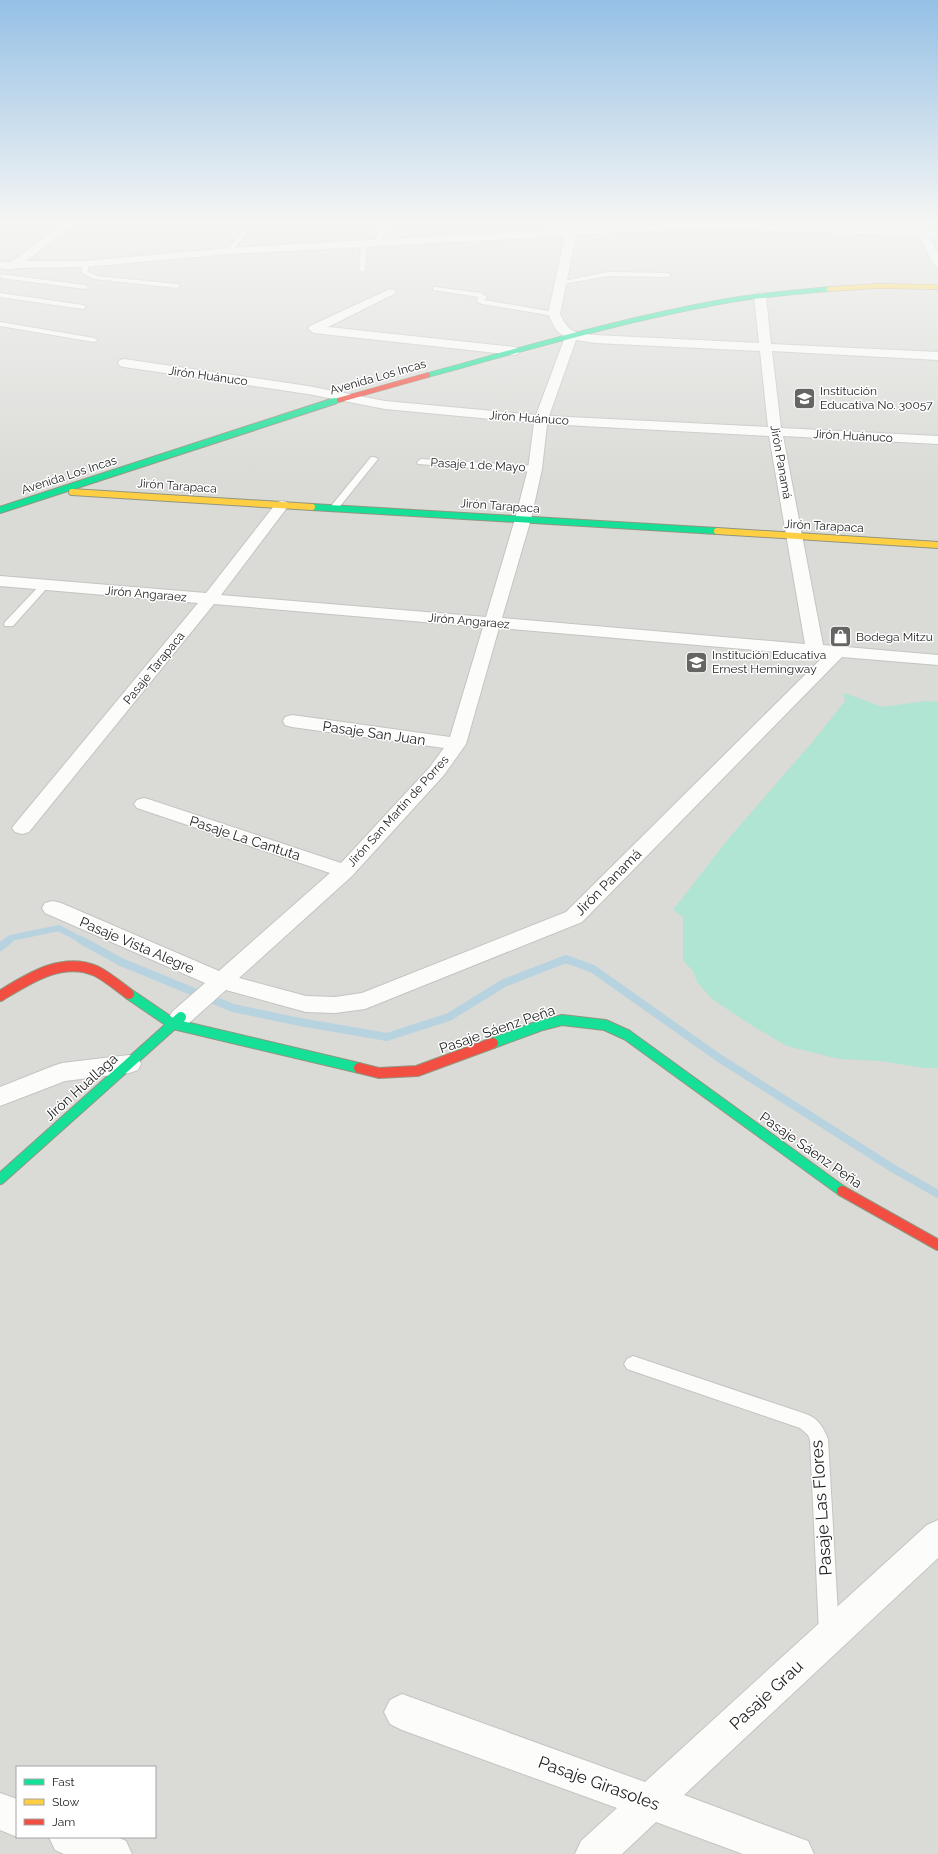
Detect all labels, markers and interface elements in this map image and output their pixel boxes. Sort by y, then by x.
street label: Avenida Los Incas [328,357,428,397]
street label: Jirón Huánuco [167,364,249,388]
place label: Institución Educativa No. 30057 [820,384,933,412]
school or university icon: Institución Educativa No. 30057 [791,385,817,411]
street label: Jirón Huánuco [489,408,569,428]
street label: Jirón Panamá [768,424,794,500]
street label: Jirón Huánuco [813,427,893,445]
street label: Avenida Los Incas [20,453,119,497]
street label: Pasaje 1 de Mayo [430,456,526,474]
street label: Jirón Tarapaca [137,476,217,496]
street label: Jirón Tarapaca [460,496,540,516]
street label: Jirón Tarapaca [784,517,864,535]
street label: Jirón Angaraez [105,583,187,605]
street label: Jirón Angaraez [428,610,510,632]
shop icon: Bodega Mitzu [827,624,853,650]
street label: Pasaje Tarapaca [121,629,187,707]
place label: Bodega Mitzu [856,630,933,644]
place label: Institución Educativa Ernest Hemingway [712,648,826,676]
school or university icon: Institución Educativa Ernest Hemingway [684,649,710,675]
street label: Pasaje San Juan [321,718,427,748]
street label: Jirón San Martín de Porres [344,752,452,869]
street label: Pasaje La Cantuta [188,813,302,863]
street label: Jirón Panamá [572,846,644,918]
street label: Pasaje Vista Alegre [77,914,197,976]
street label: Pasaje Sáenz Peña [437,1002,557,1056]
street label: Jirón Huallaga [41,1050,121,1124]
street label: Pasaje Sáenz Peña [757,1109,865,1191]
street label: Pasaje Las Flores [806,1440,836,1576]
street label: Pasaje Grau [725,1656,807,1734]
street label: Pasaje Girasoles [536,1752,662,1814]
legend [16,1766,156,1838]
text: Fast [52,1775,75,1789]
text: Slow [52,1795,79,1809]
text: Jam [52,1815,75,1829]

